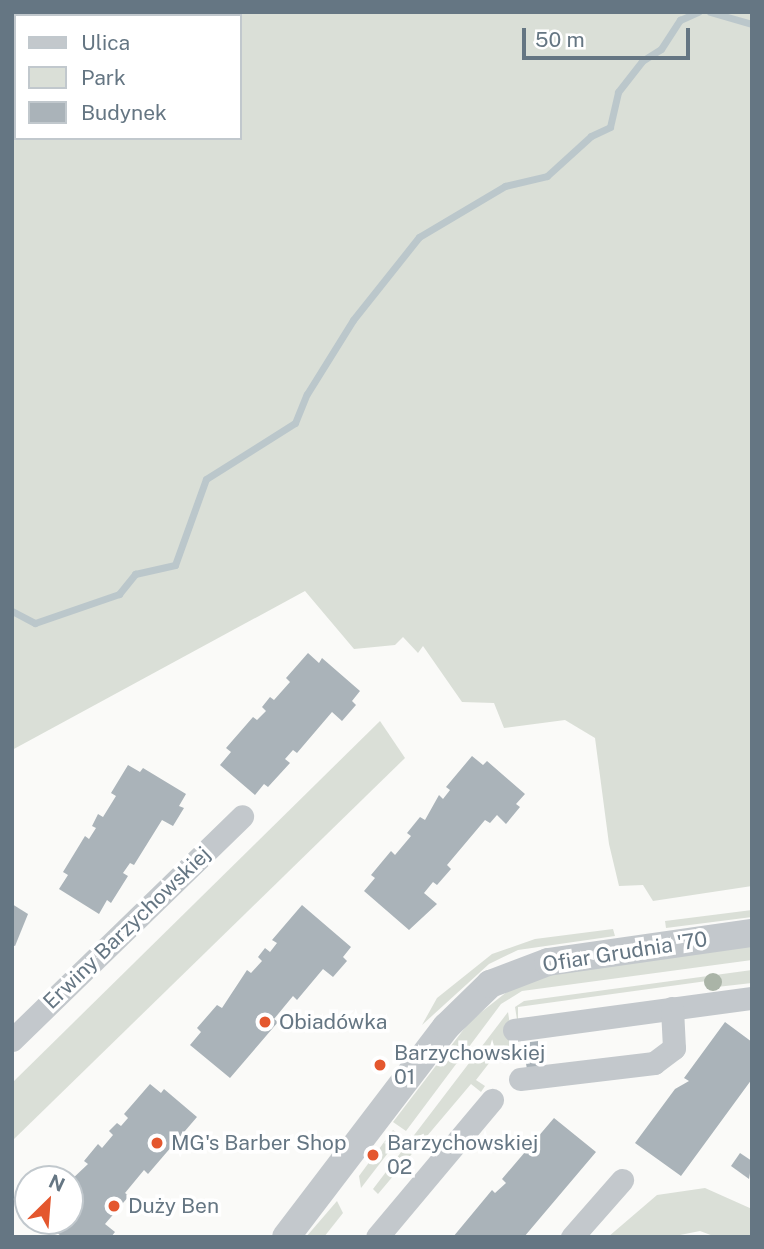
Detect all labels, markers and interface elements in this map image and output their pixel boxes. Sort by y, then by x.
legend [14,14,242,140]
scale bar [526,14,694,58]
text: 50 m [535,27,585,52]
text: Ulica [81,30,130,55]
text: Park [81,65,126,90]
text: Budynek [81,100,167,125]
street label: Erwiny Barzychowskiej [38,842,216,1014]
street label: Ofiar Grudnia '70 [541,927,709,977]
place label: Obiadówka [279,1009,387,1035]
marker: Obiadówka [257,1014,273,1030]
place label: Barzychowskiej 01 [394,1040,545,1090]
marker: Barzychowskiej 01 [372,1057,388,1073]
place label: MG's Barber Shop [171,1130,347,1156]
place label: Barzychowskiej 02 [387,1130,538,1180]
marker: MG's Barber Shop [149,1135,165,1151]
marker: Barzychowskiej 02 [365,1147,381,1163]
north arrow [14,1165,84,1235]
text: N [46,1170,68,1196]
place label: Duży Ben [128,1193,219,1219]
marker: Duży Ben [106,1198,122,1214]

